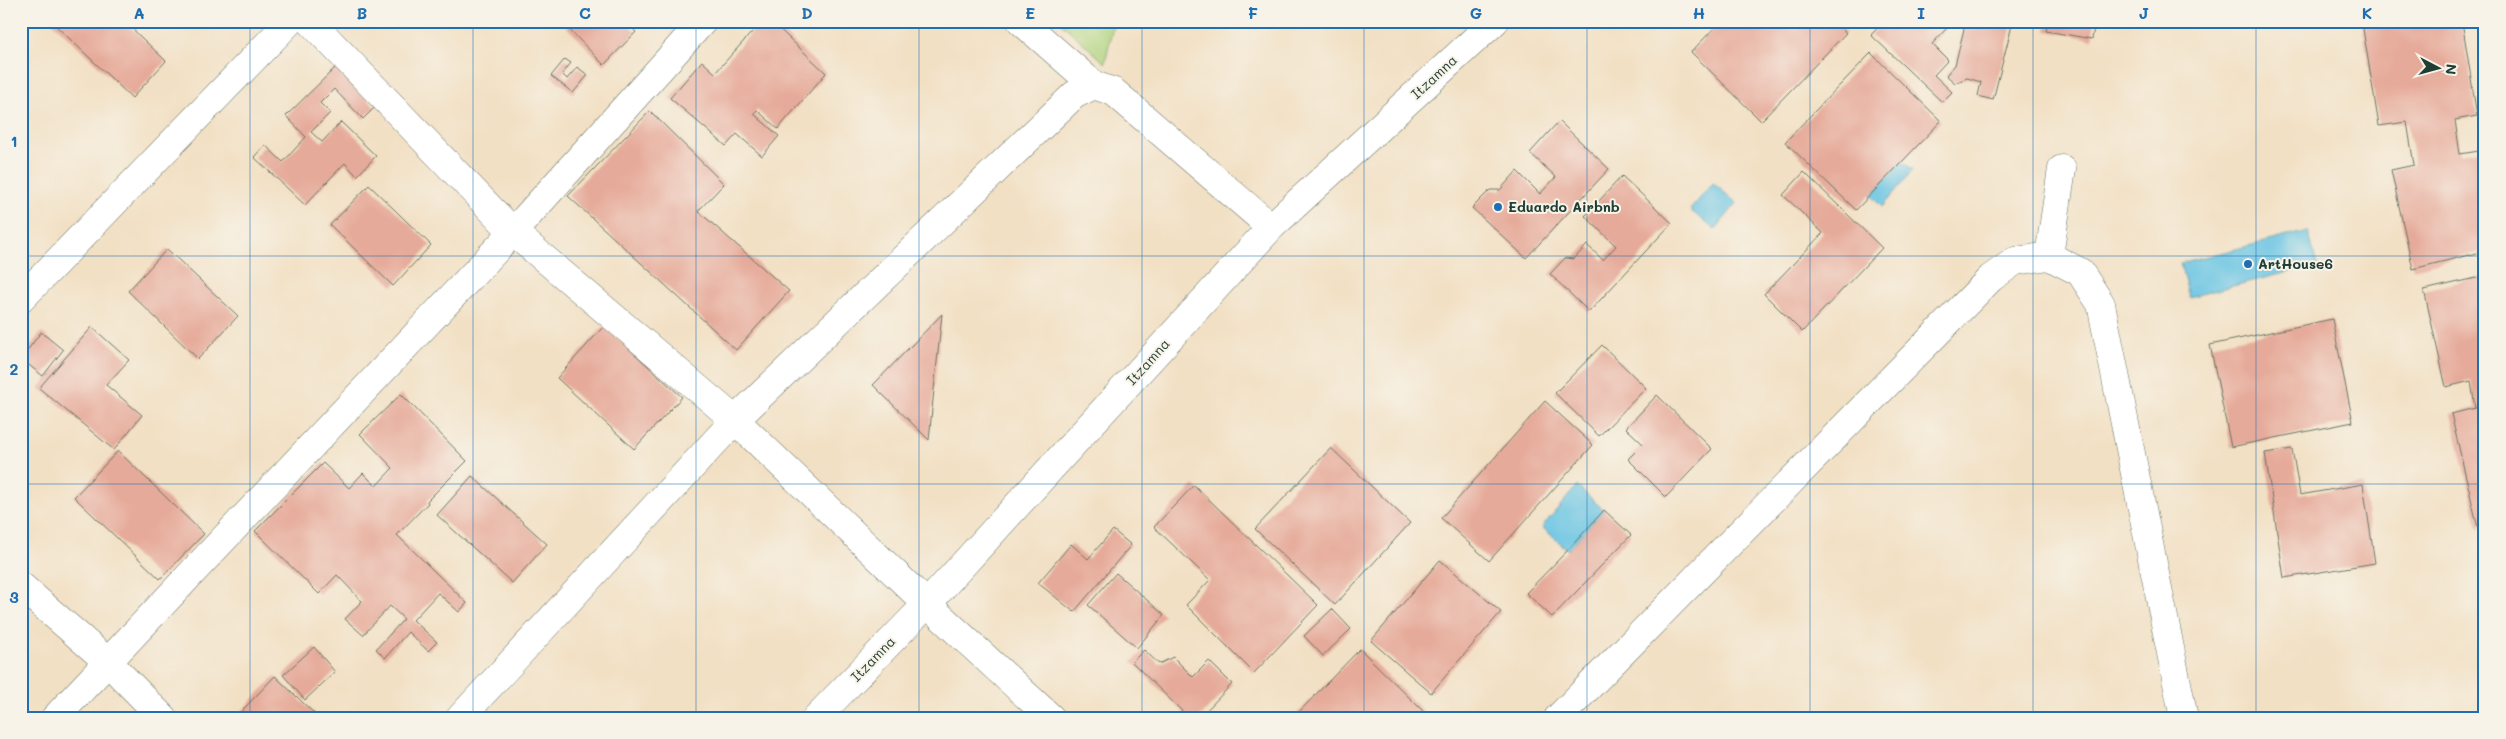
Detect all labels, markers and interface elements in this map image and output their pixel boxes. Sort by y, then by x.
text: A [133,2,145,23]
text: B [357,2,367,23]
text: C [579,2,591,23]
text: D [801,2,813,23]
text: E [1025,2,1035,23]
text: F [1248,2,1258,23]
text: G [1470,2,1482,23]
text: H [1693,2,1705,23]
text: I [1917,2,1925,23]
text: J [2139,2,2149,23]
text: K [2362,2,2372,23]
north arrow [2414,42,2464,92]
street label: Itzamna [1407,50,1461,103]
text: N [2441,63,2461,76]
text: 1 [10,130,18,151]
place label: Eduardo Airbnb [1508,197,1620,216]
marker: Eduardo Airbnb [1492,201,1504,213]
place label: ArtHouse6 [2258,254,2333,273]
marker: ArtHouse6 [2242,258,2254,270]
street label: Itzamna [1122,334,1174,389]
text: 2 [10,358,19,379]
text: 3 [9,586,19,607]
street label: Itzamna [846,632,899,686]

